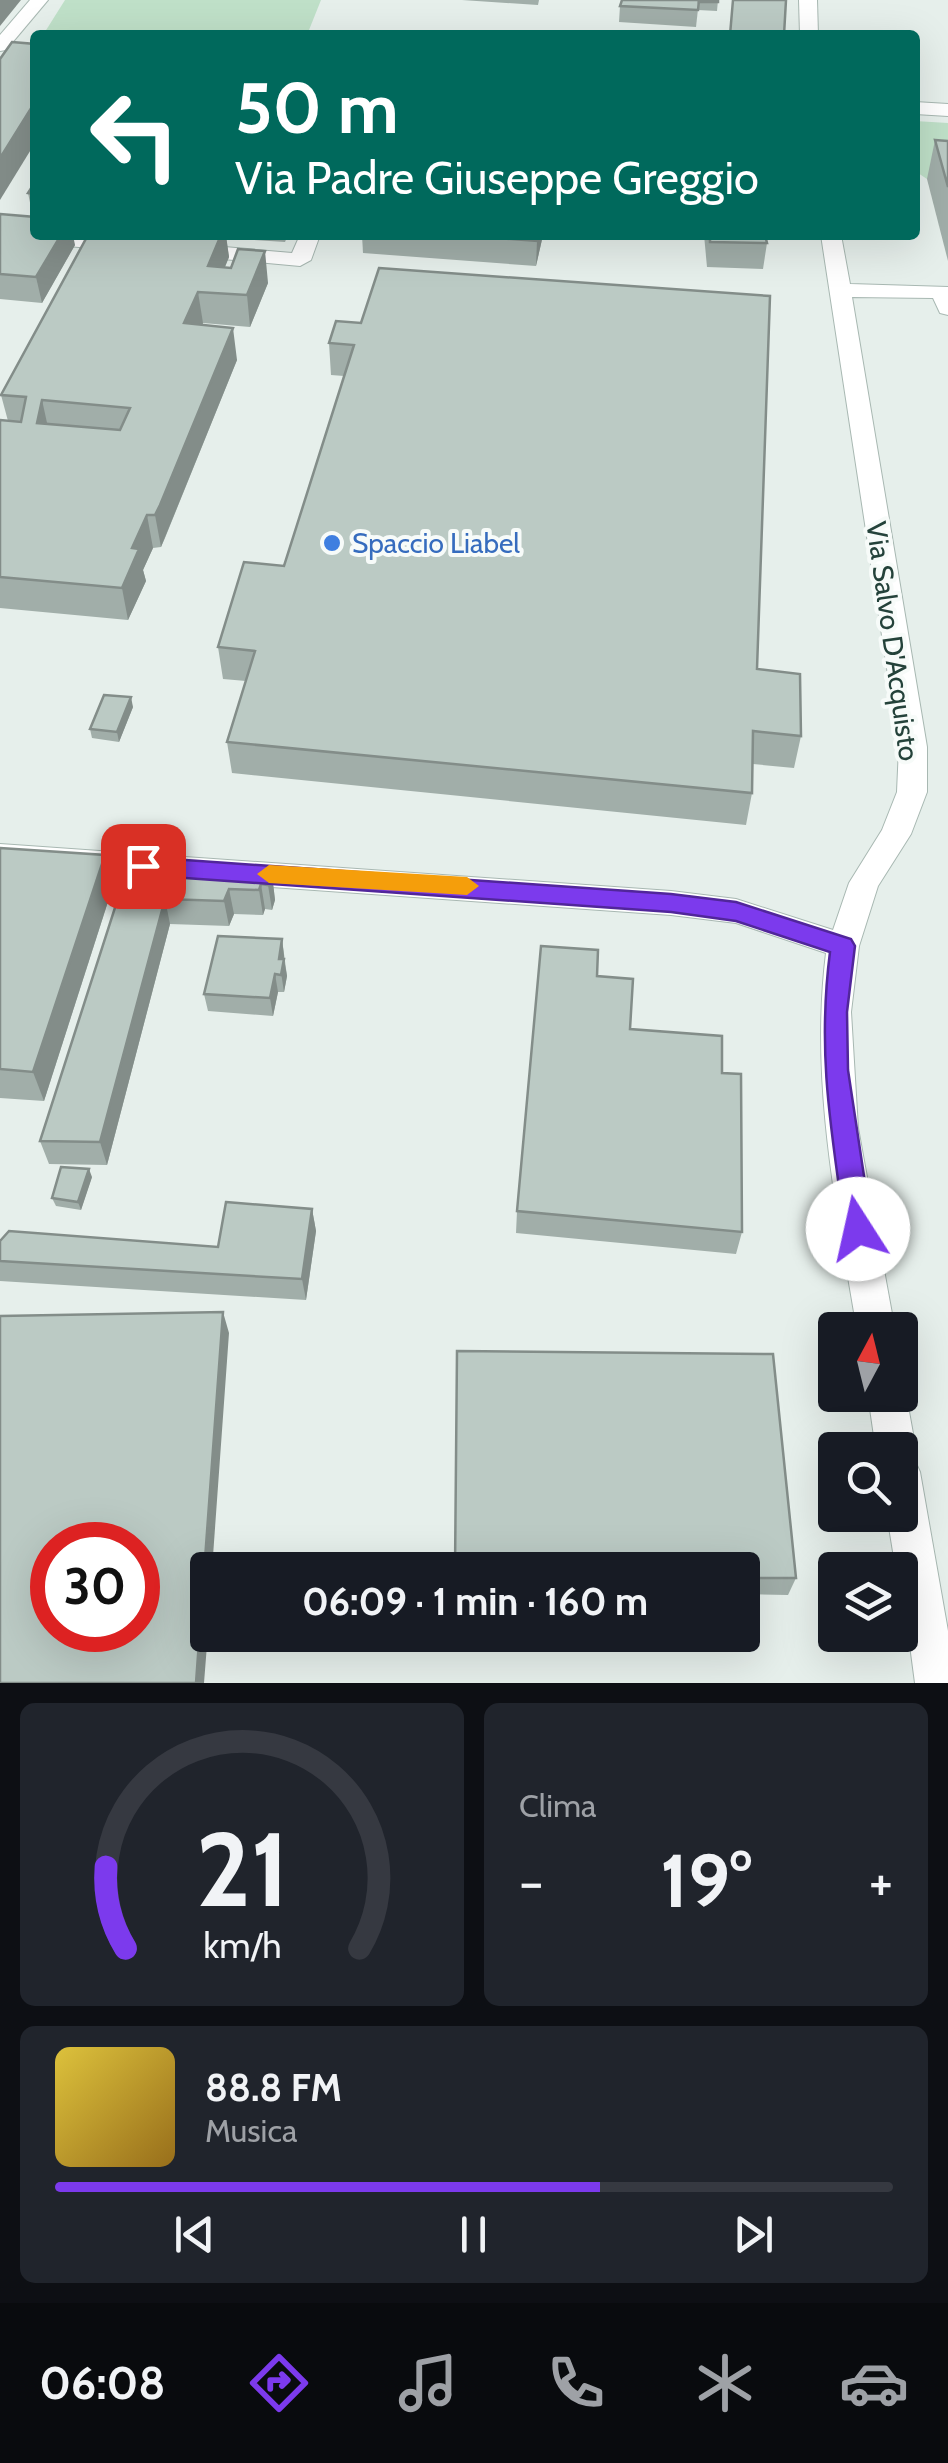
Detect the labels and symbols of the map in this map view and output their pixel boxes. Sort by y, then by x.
street label: Via Salvo D'Acquisto [859,519,927,763]
place label: Spaccio Liabel [352,526,520,560]
marker: Spaccio Liabel [321,532,343,554]
pin [101,824,186,909]
position arrow [806,1177,910,1281]
north arrow [818,1312,918,1412]
speed limit sign: 30 [30,1522,160,1652]

